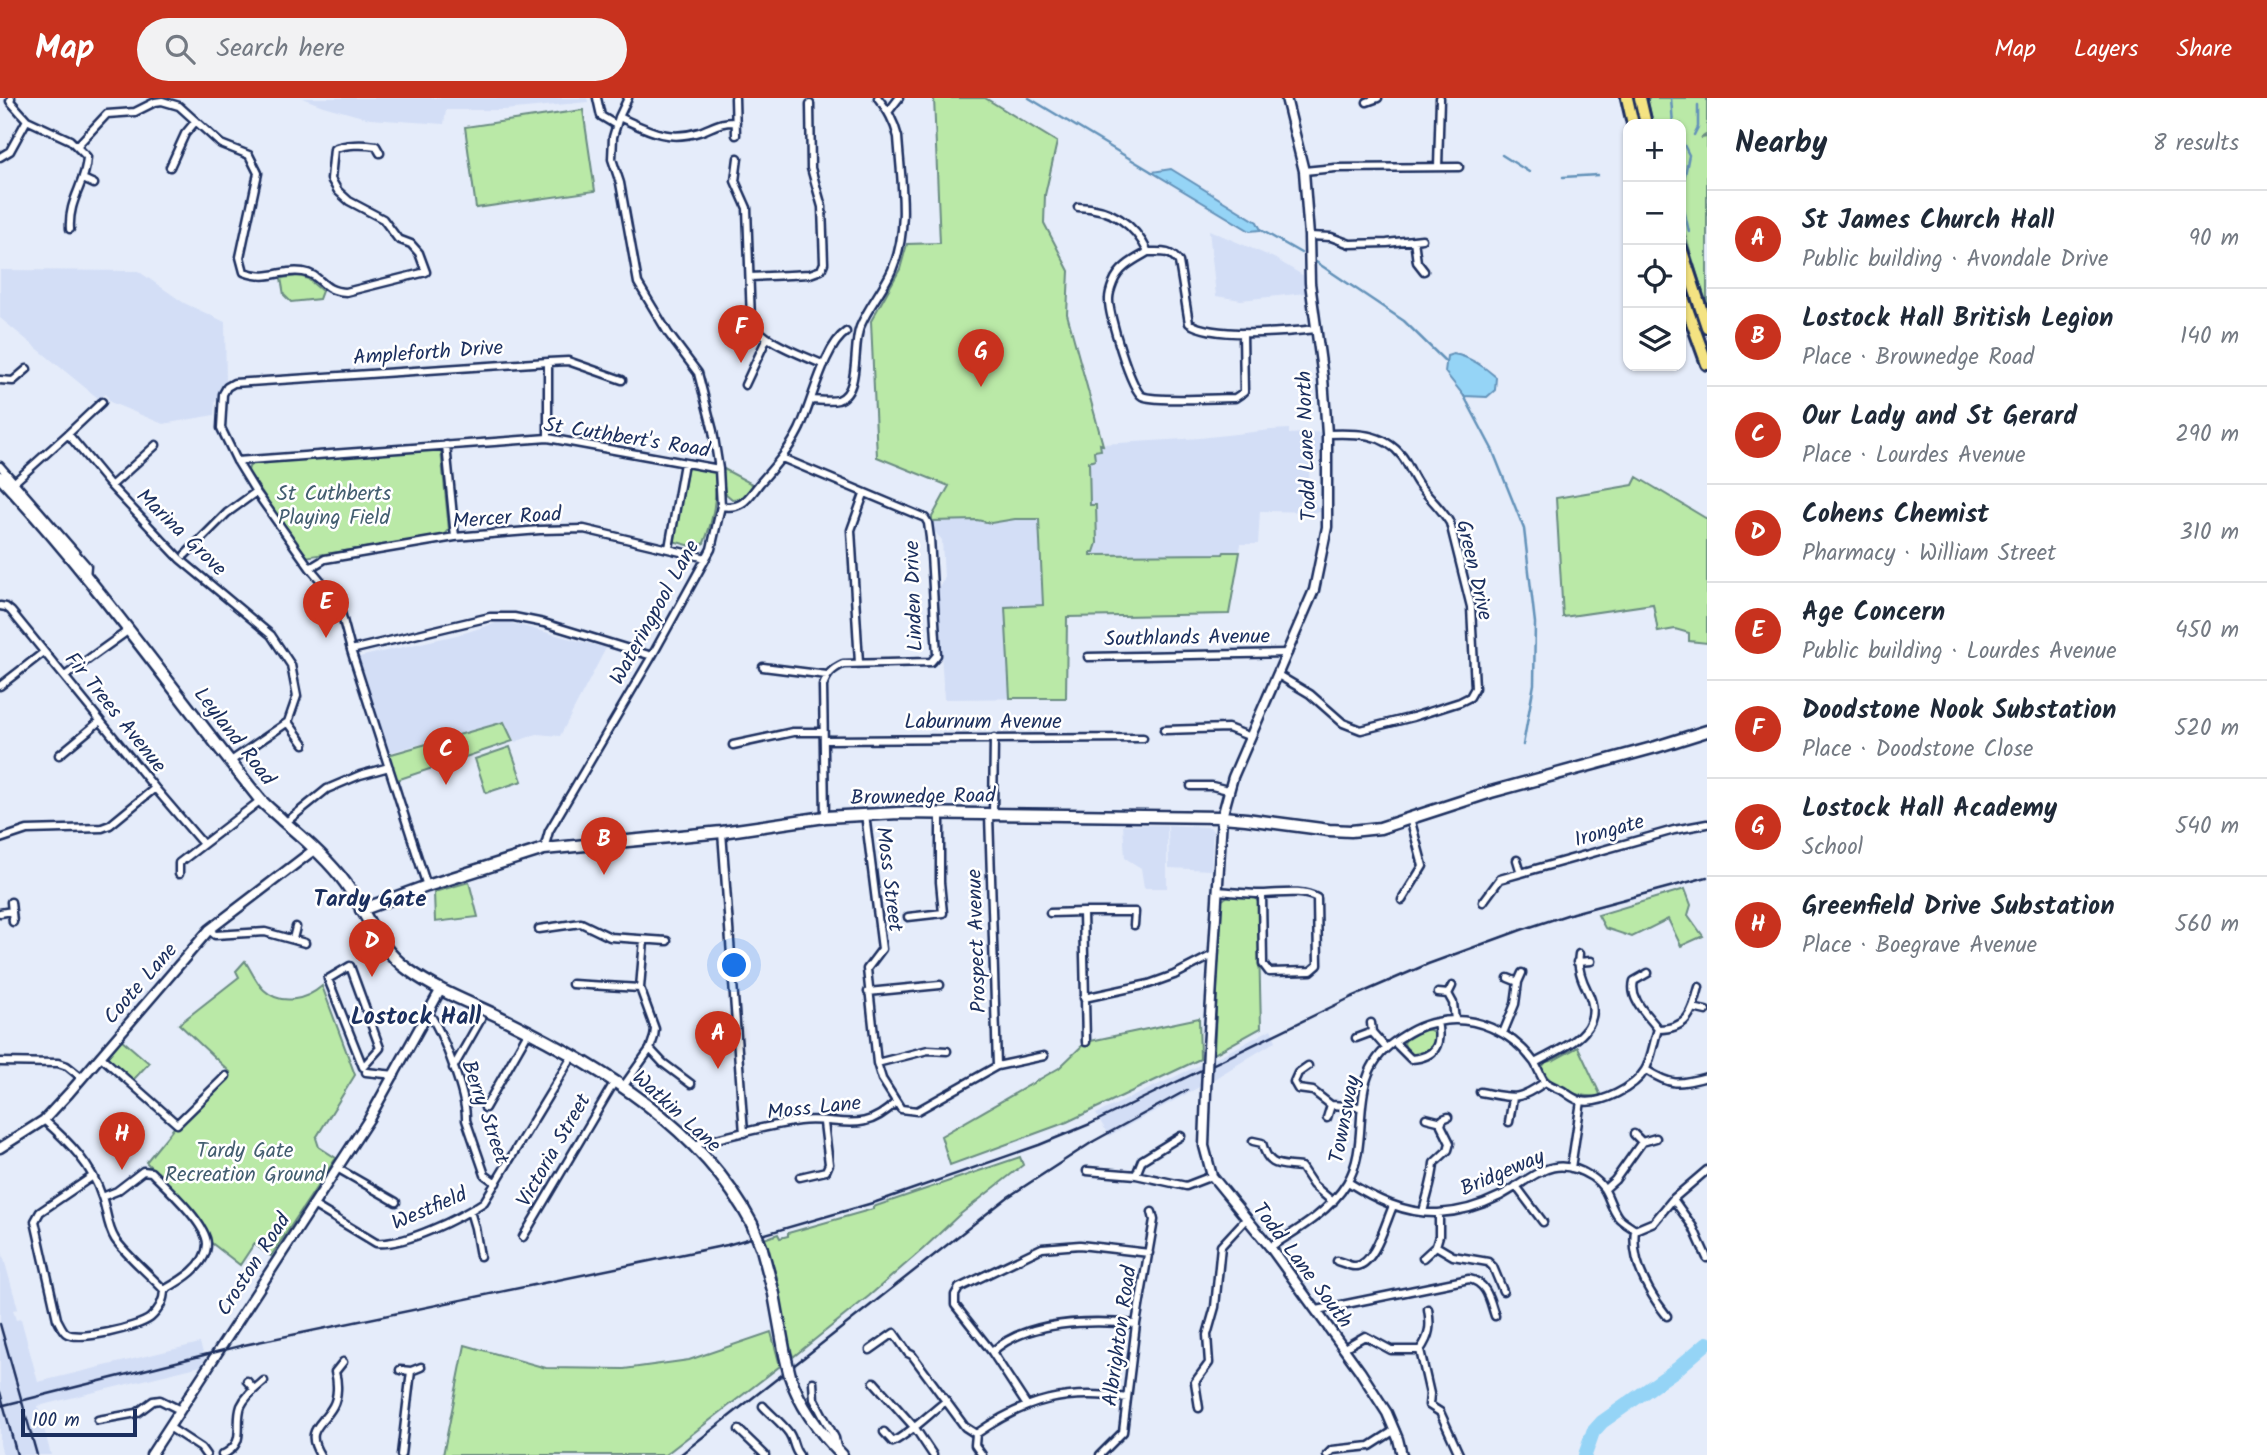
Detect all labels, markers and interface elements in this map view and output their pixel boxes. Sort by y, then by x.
search box [137,18,627,81]
text: Map [35,23,95,76]
text: Search here [217,28,345,70]
icon: search [161,30,199,68]
text: Map [1994,30,2036,69]
text: Layers [2074,30,2138,69]
text: Share [2176,30,2232,69]
map controls [1623,119,1686,371]
button: + [1623,119,1686,182]
text: Nearby [1735,120,1827,168]
text: 8 results [2153,126,2239,162]
button: − [1623,182,1686,245]
text: St James Church Hall [1802,200,2054,242]
text: A [1751,221,1765,257]
text: 90 m [2189,221,2239,257]
text: Public building · Avondale Drive [1802,242,2108,278]
button: locate [1623,245,1686,308]
text: Lostock Hall British Legion [1802,298,2113,340]
pin: F [718,305,764,363]
button: layers [1623,308,1686,371]
text: B [1751,319,1765,355]
text: 140 m [2180,319,2239,355]
pin: G [958,329,1004,387]
street label: Ampleforth Drive [352,332,505,375]
text: Place · Brownedge Road [1802,340,2034,376]
street label: Todd Lane North [1288,370,1327,522]
text: Our Lady and St Gerard [1802,396,2077,438]
street label: St Cuthbert's Road [541,409,713,468]
text: C [1751,417,1765,453]
text: 290 m [2175,417,2239,453]
text: Place · Lourdes Avenue [1802,438,2026,474]
park label: St Cuthberts Playing Field [277,478,391,535]
street label: Marina Grove [128,481,234,585]
text: Cohens Chemist [1802,494,1989,536]
street label: Mercer Road [451,498,563,539]
text: D [1750,515,1766,551]
text: 310 m [2180,515,2239,551]
street label: Green Drive [1446,517,1501,624]
street label: Wateringpool Lane [602,534,709,691]
text: Pharmacy · William Street [1802,536,2056,572]
street label: Linden Drive [896,539,933,652]
pin: E [303,580,349,638]
text: Age Concern [1802,592,1945,634]
text: E [1752,613,1764,649]
text: 450 m [2175,613,2239,649]
street label: Southlands Avenue [1104,621,1271,656]
text: Public building · Lourdes Avenue [1802,634,2117,670]
street label: Fir Trees Avenue [56,645,174,781]
street label: Leyland Road [185,680,283,794]
text: Doodstone Nook Substation [1802,690,2116,732]
street label: Laburnum Avenue [904,706,1062,739]
text: F [1752,711,1764,747]
text: 520 m [2174,711,2239,747]
pin: C [423,727,469,785]
text: Place · Doodstone Close [1802,732,2033,768]
street label: Brownedge Road [850,780,996,815]
text: Lostock Hall Academy [1802,788,2057,830]
street label: Irongate [1570,806,1649,857]
text: G [1751,809,1765,845]
text: 540 m [2175,809,2239,845]
pin: B [581,817,627,875]
street label: Moss Street [866,825,911,934]
text: School [1802,830,1863,866]
street label: Prospect Avenue [958,868,997,1013]
district label: Tardy Gate [314,882,426,918]
text: Greenfield Drive Substation [1802,886,2115,928]
text: H [1751,907,1765,943]
text: 560 m [2175,907,2239,943]
pin: D [349,919,395,977]
text: Place · Boegrave Avenue [1802,928,2037,964]
street label: Coote Lane [96,935,187,1032]
your location [717,948,751,982]
district label: Lostock Hall [351,998,482,1037]
pin: A [695,1011,741,1069]
street label: Berry Street [451,1056,518,1170]
street label: Watkin Lane [624,1063,729,1162]
street label: Townsway [1321,1072,1370,1166]
street label: Victoria Street [508,1087,601,1214]
street label: Moss Lane [766,1087,863,1130]
pin: H [99,1112,145,1170]
park label: Tardy Gate Recreation Ground [165,1135,326,1192]
street label: Bridgeway [1455,1141,1550,1206]
street label: Westfield [387,1179,473,1240]
street label: Todd Lane South [1243,1196,1360,1336]
street label: Croston Road [208,1206,300,1323]
street label: Albrighton Road [1094,1263,1147,1409]
scale bar [21,1406,136,1438]
text: 100 m [32,1406,80,1436]

